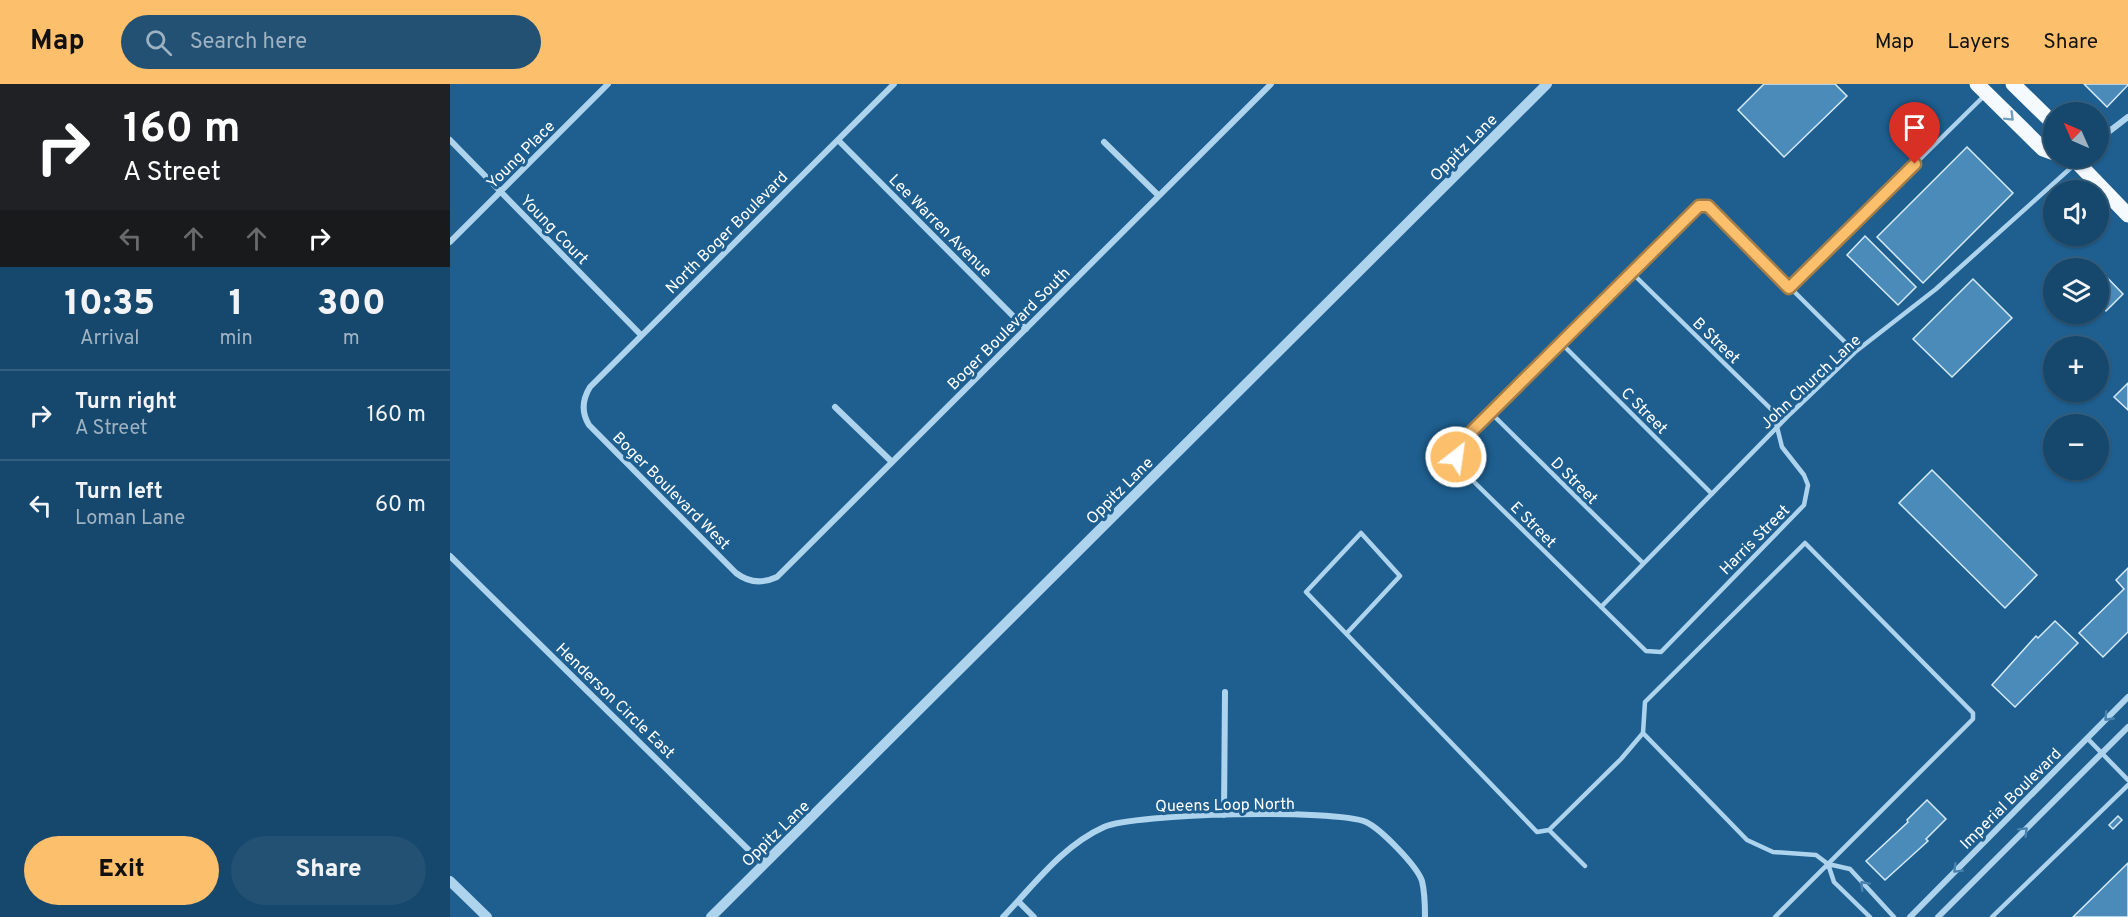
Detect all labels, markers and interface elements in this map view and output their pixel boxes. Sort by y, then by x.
search box [121,15,541,69]
text: Map [30,24,85,60]
icon: search [142,26,175,59]
text: Search here [190,29,307,56]
text: Map [1875,29,1914,56]
text: Layers [1947,29,2010,56]
text: Share [2043,29,2098,56]
pin [1889,102,1940,164]
north arrow [2043,102,2109,168]
map controls [2043,102,2109,480]
text: 160 m [123,104,241,157]
icon: right [24,108,102,186]
one-way arrow [2003,109,2014,120]
street label: Oppitz Lane [1427,111,1502,186]
icon: arrive [1898,111,1931,144]
street label: Young Place [483,117,560,194]
text: A Street [123,156,221,190]
street label: North Boger Boulevard [662,168,793,299]
street label: Lee Warren Avenue [884,171,995,282]
button: sound [2043,180,2109,246]
street label: Young Court [515,191,592,270]
icon: left [114,222,147,255]
icon: ahead [177,222,210,255]
icon: ahead [240,222,273,255]
icon: right [303,222,336,255]
button: layers [2043,258,2109,324]
street label: Boger Boulevard South [944,264,1075,395]
text: 10:35 [64,282,155,328]
text: 1 [229,282,243,328]
text: 300 [317,282,386,328]
street label: B Street [1688,314,1744,369]
text: Arrival [80,326,140,352]
text: min [219,326,253,352]
text: m [343,326,360,352]
street label: John Church Lane [1757,331,1866,434]
button: + [2043,336,2109,402]
street label: C Street [1616,384,1671,439]
text: Turn right [75,389,177,416]
icon: right [24,399,57,432]
text: 160 m [367,402,426,429]
button: − [2043,414,2109,480]
text: A Street [75,416,148,442]
position arrow [1424,425,1488,489]
street label: Boger Boulevard West [608,428,734,554]
street label: Oppitz Lane [1083,454,1158,529]
street label: D Street [1546,454,1601,509]
text: Turn left [75,479,163,506]
icon: left [24,489,57,522]
text: 60 m [375,492,426,519]
street label: E Street [1505,498,1560,553]
street label: Harris Street [1716,501,1795,580]
text: Loman Lane [75,506,185,532]
street label: Henderson Circle East [551,639,678,764]
one-way arrow [2104,710,2115,721]
street label: Imperial Boulevard [1957,745,2066,854]
street label: Queens Loop North [1155,795,1295,817]
street label: Oppitz Lane [738,797,815,872]
one-way arrow [2016,828,2027,839]
button: Exit [24,836,219,905]
button: Share [231,836,426,905]
one-way arrow [1954,862,1965,873]
one-way arrow [1860,881,1871,892]

